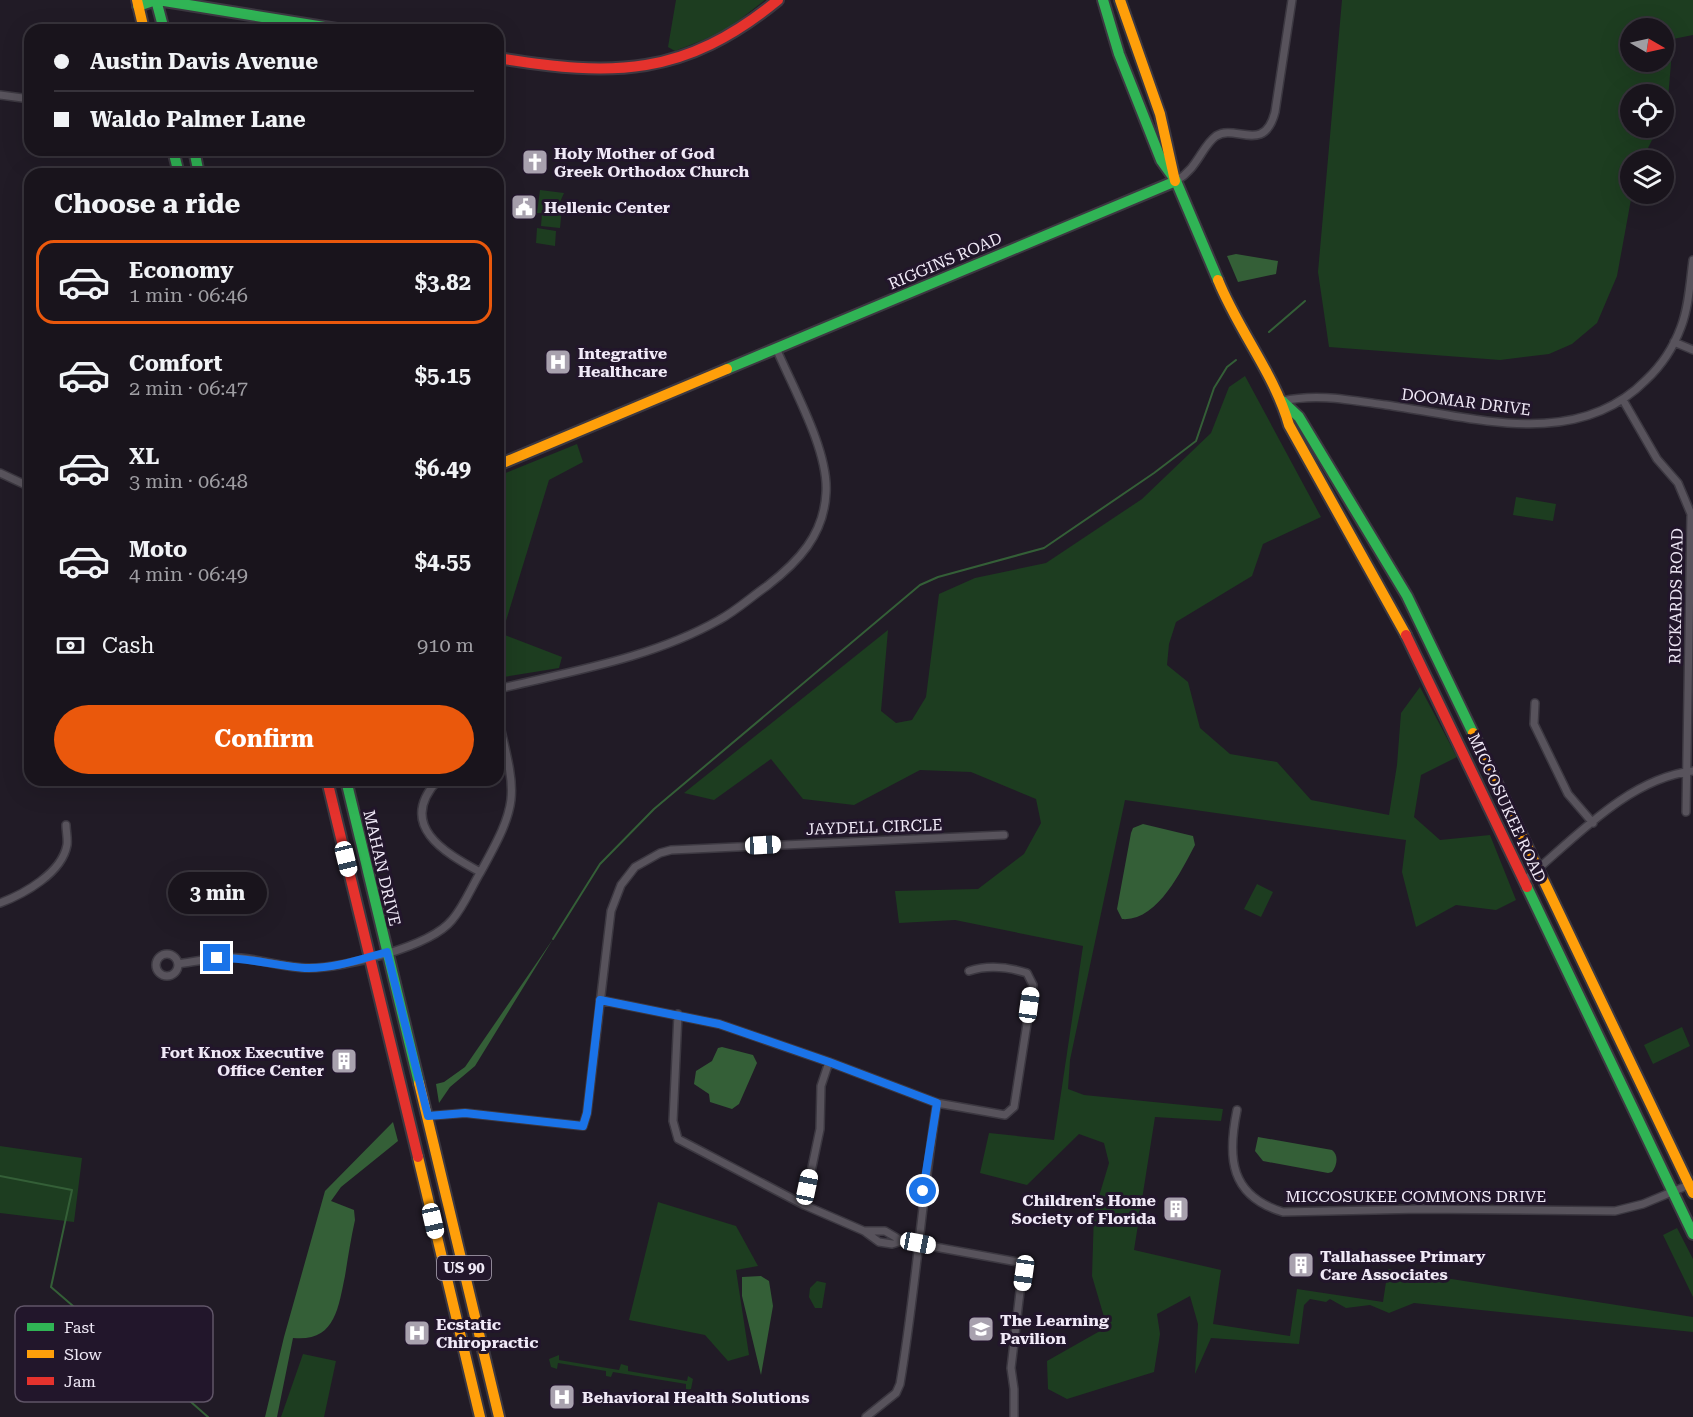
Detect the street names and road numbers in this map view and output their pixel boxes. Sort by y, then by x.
street label: RIGGINS ROAD [885,228,1005,294]
street label: DOOMAR DRIVE [1400,385,1532,419]
street label: RICKARDS ROAD [1665,528,1687,664]
street label: MICCOSUKEE ROAD [1464,730,1550,886]
street label: MAHAN DRIVE [359,808,405,928]
street label: JAYDELL CIRCLE [805,815,943,839]
street label: MICCOSUKEE COMMONS DRIVE [1286,1187,1546,1206]
road number: US 90 [437,1256,491,1280]

